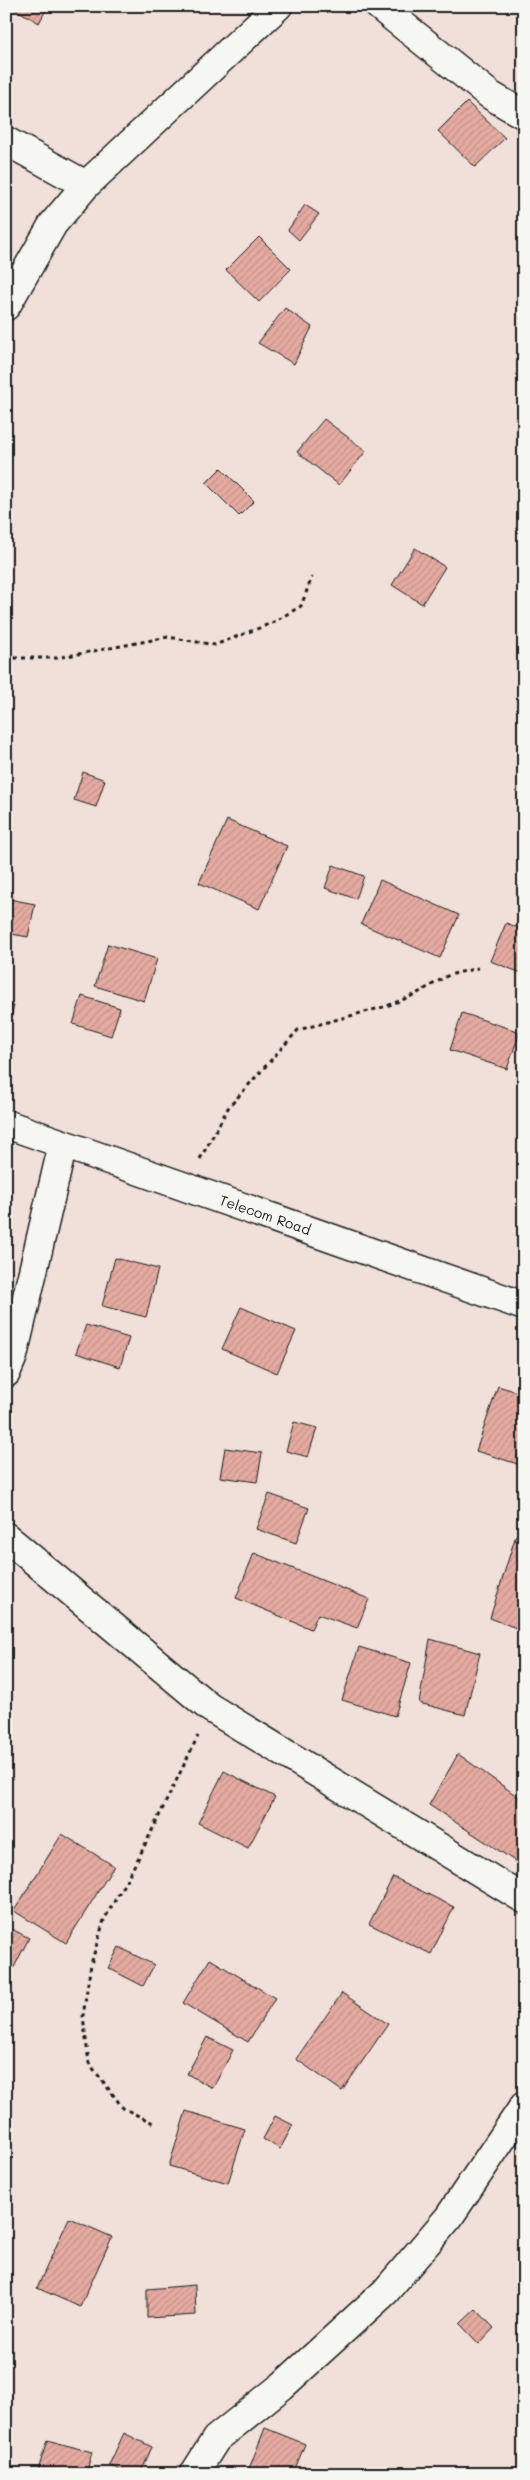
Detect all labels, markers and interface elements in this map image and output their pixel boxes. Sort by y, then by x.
street label: Telecom Road [217,1190,314,1239]

